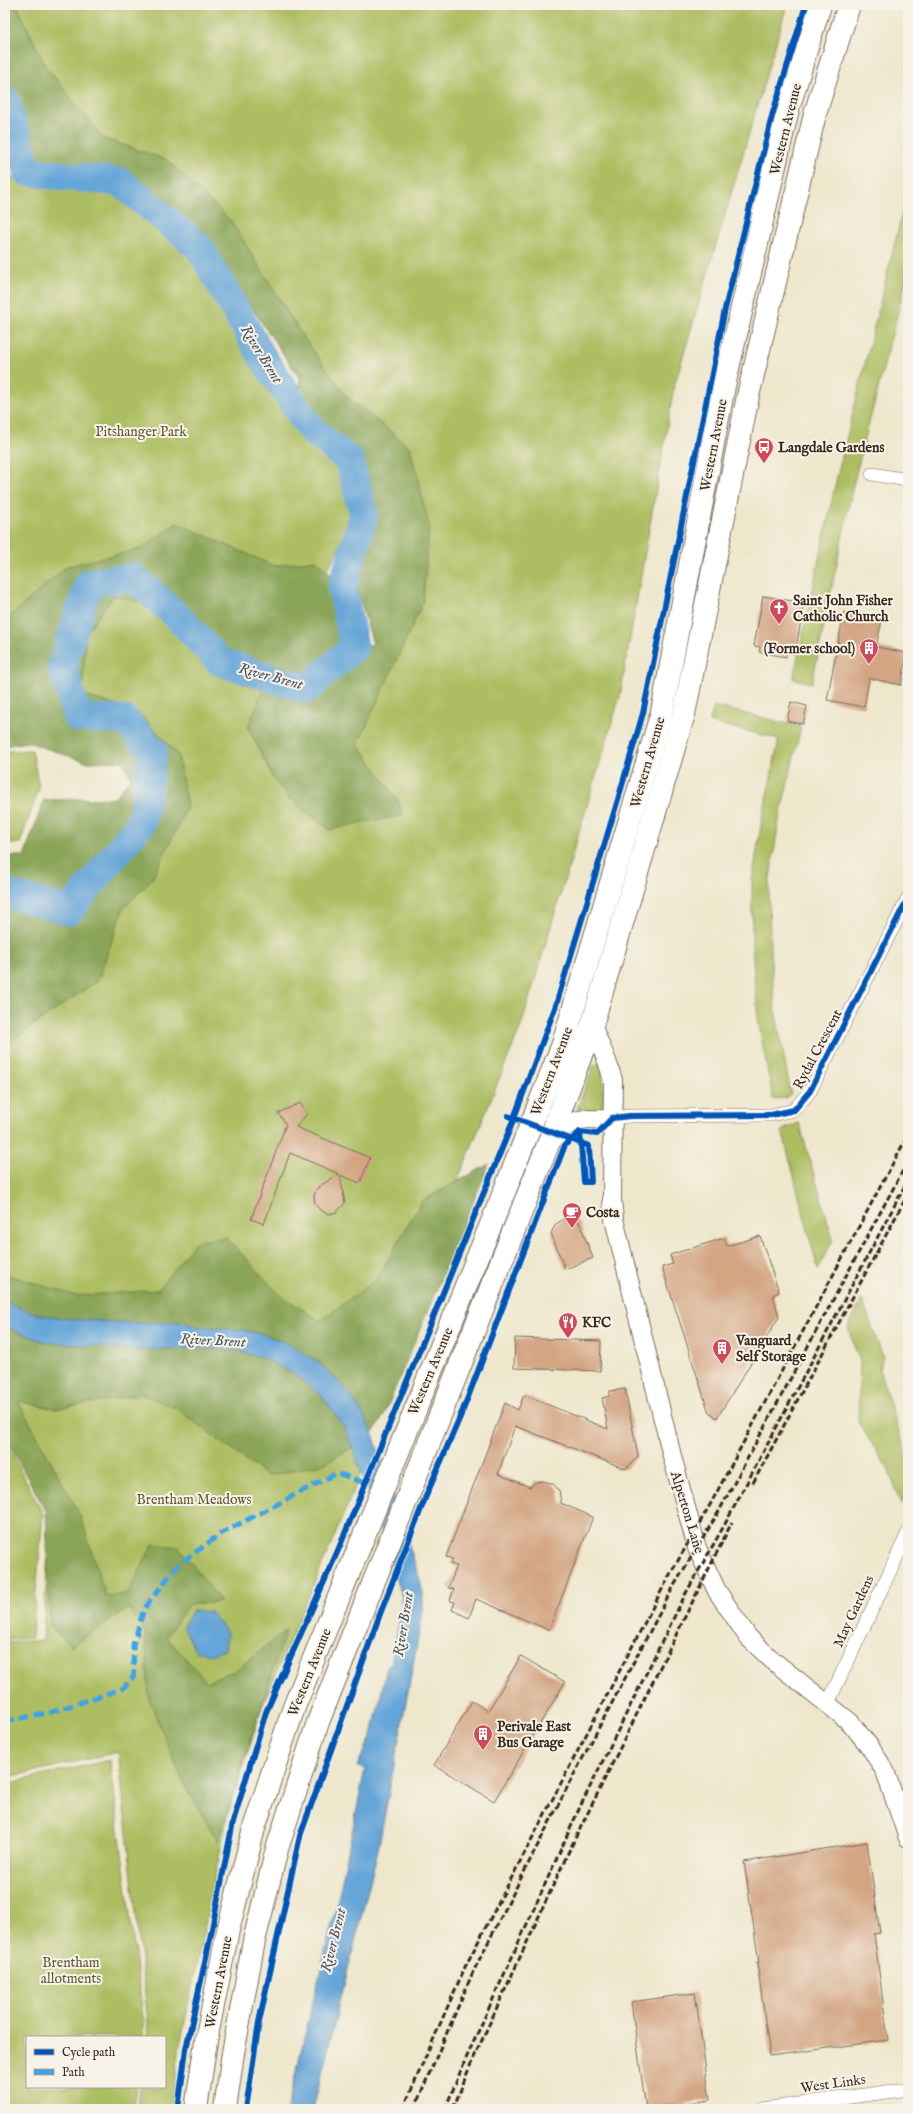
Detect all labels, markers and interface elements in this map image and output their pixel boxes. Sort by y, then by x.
street label: Western Avenue [766,81,806,177]
water label: River Brent [236,321,288,388]
street label: Western Avenue [696,397,732,493]
park label: Pitshanger Park [95,423,187,441]
bus stop icon: Langdale Gardens [753,436,775,464]
place label: Langdale Gardens [778,439,884,457]
place label: Saint John Fisher Catholic Church [793,592,893,626]
church icon: Saint John Fisher Catholic Church [768,597,790,625]
building icon: (Former school) [858,637,880,665]
place label: (Former school) [764,640,855,658]
water label: River Brent [237,659,306,694]
street label: Western Avenue [626,714,670,810]
street label: Rydal Crescent [789,1006,847,1093]
street label: Western Avenue [527,1024,577,1118]
cafe icon: Costa [561,1201,583,1229]
place label: Costa [586,1204,620,1222]
restaurant icon: KFC [557,1311,579,1339]
place label: KFC [582,1314,611,1332]
street label: Western Avenue [404,1324,458,1418]
water label: River Brent [180,1329,247,1352]
place label: Vanguard Self Storage [735,1332,807,1366]
building icon: Vanguard Self Storage [711,1337,733,1365]
street label: Alperton Lane [666,1468,708,1556]
park label: Brentham Meadows [137,1491,252,1509]
street label: May Gardens [829,1572,878,1650]
water label: River Brent [389,1589,418,1658]
street label: Western Avenue [284,1625,336,1719]
place label: Perivale East Bus Garage [497,1718,571,1752]
building icon: Perivale East Bus Garage [472,1723,494,1751]
water label: River Brent [316,1905,351,1974]
street label: Western Avenue [201,1934,237,2030]
park label: Brentham allotments [41,1954,101,1988]
legend [26,2036,166,2088]
text: Cycle path [62,2045,116,2061]
text: Path [62,2065,85,2080]
street label: West Links [799,2071,867,2097]

